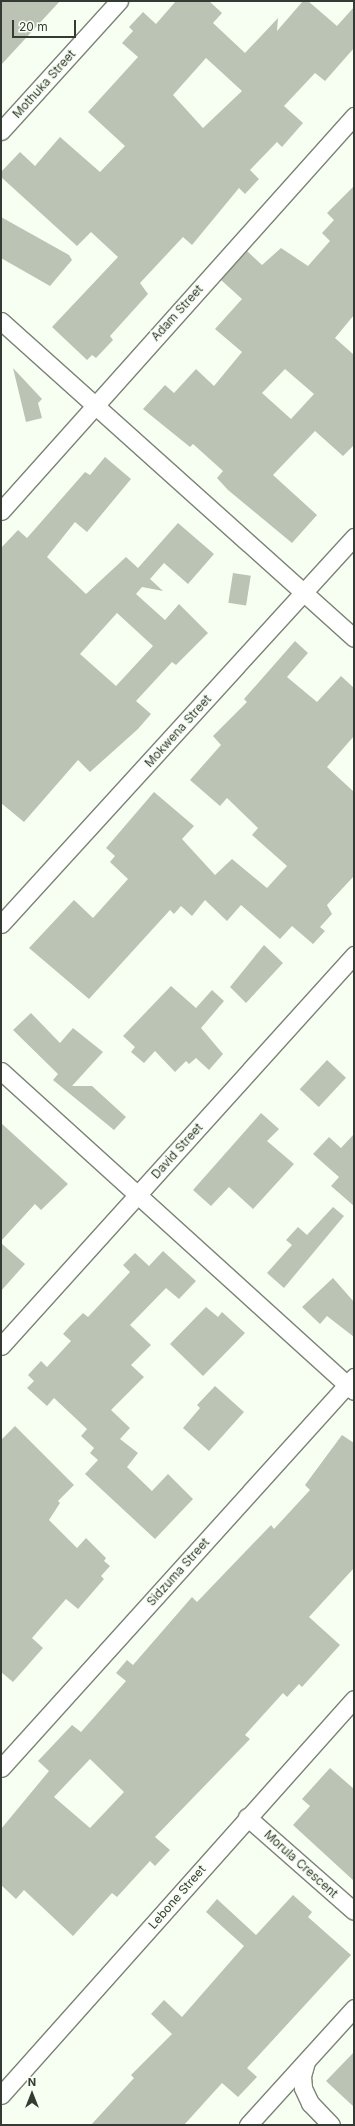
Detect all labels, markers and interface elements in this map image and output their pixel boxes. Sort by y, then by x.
scale bar [14,12,78,38]
text: 20 m [19,19,48,34]
street label: Mothuka Street [10,47,78,121]
street label: Adam Street [148,282,206,344]
street label: Mokwena Street [142,692,214,770]
street label: David Street [148,1120,206,1182]
street label: Sidzuma Street [144,1535,212,1609]
street label: Morula Crescent [261,1827,341,1901]
street label: Lebone Street [145,1862,209,1932]
north arrow [12,2074,52,2114]
text: N [28,2075,36,2089]

